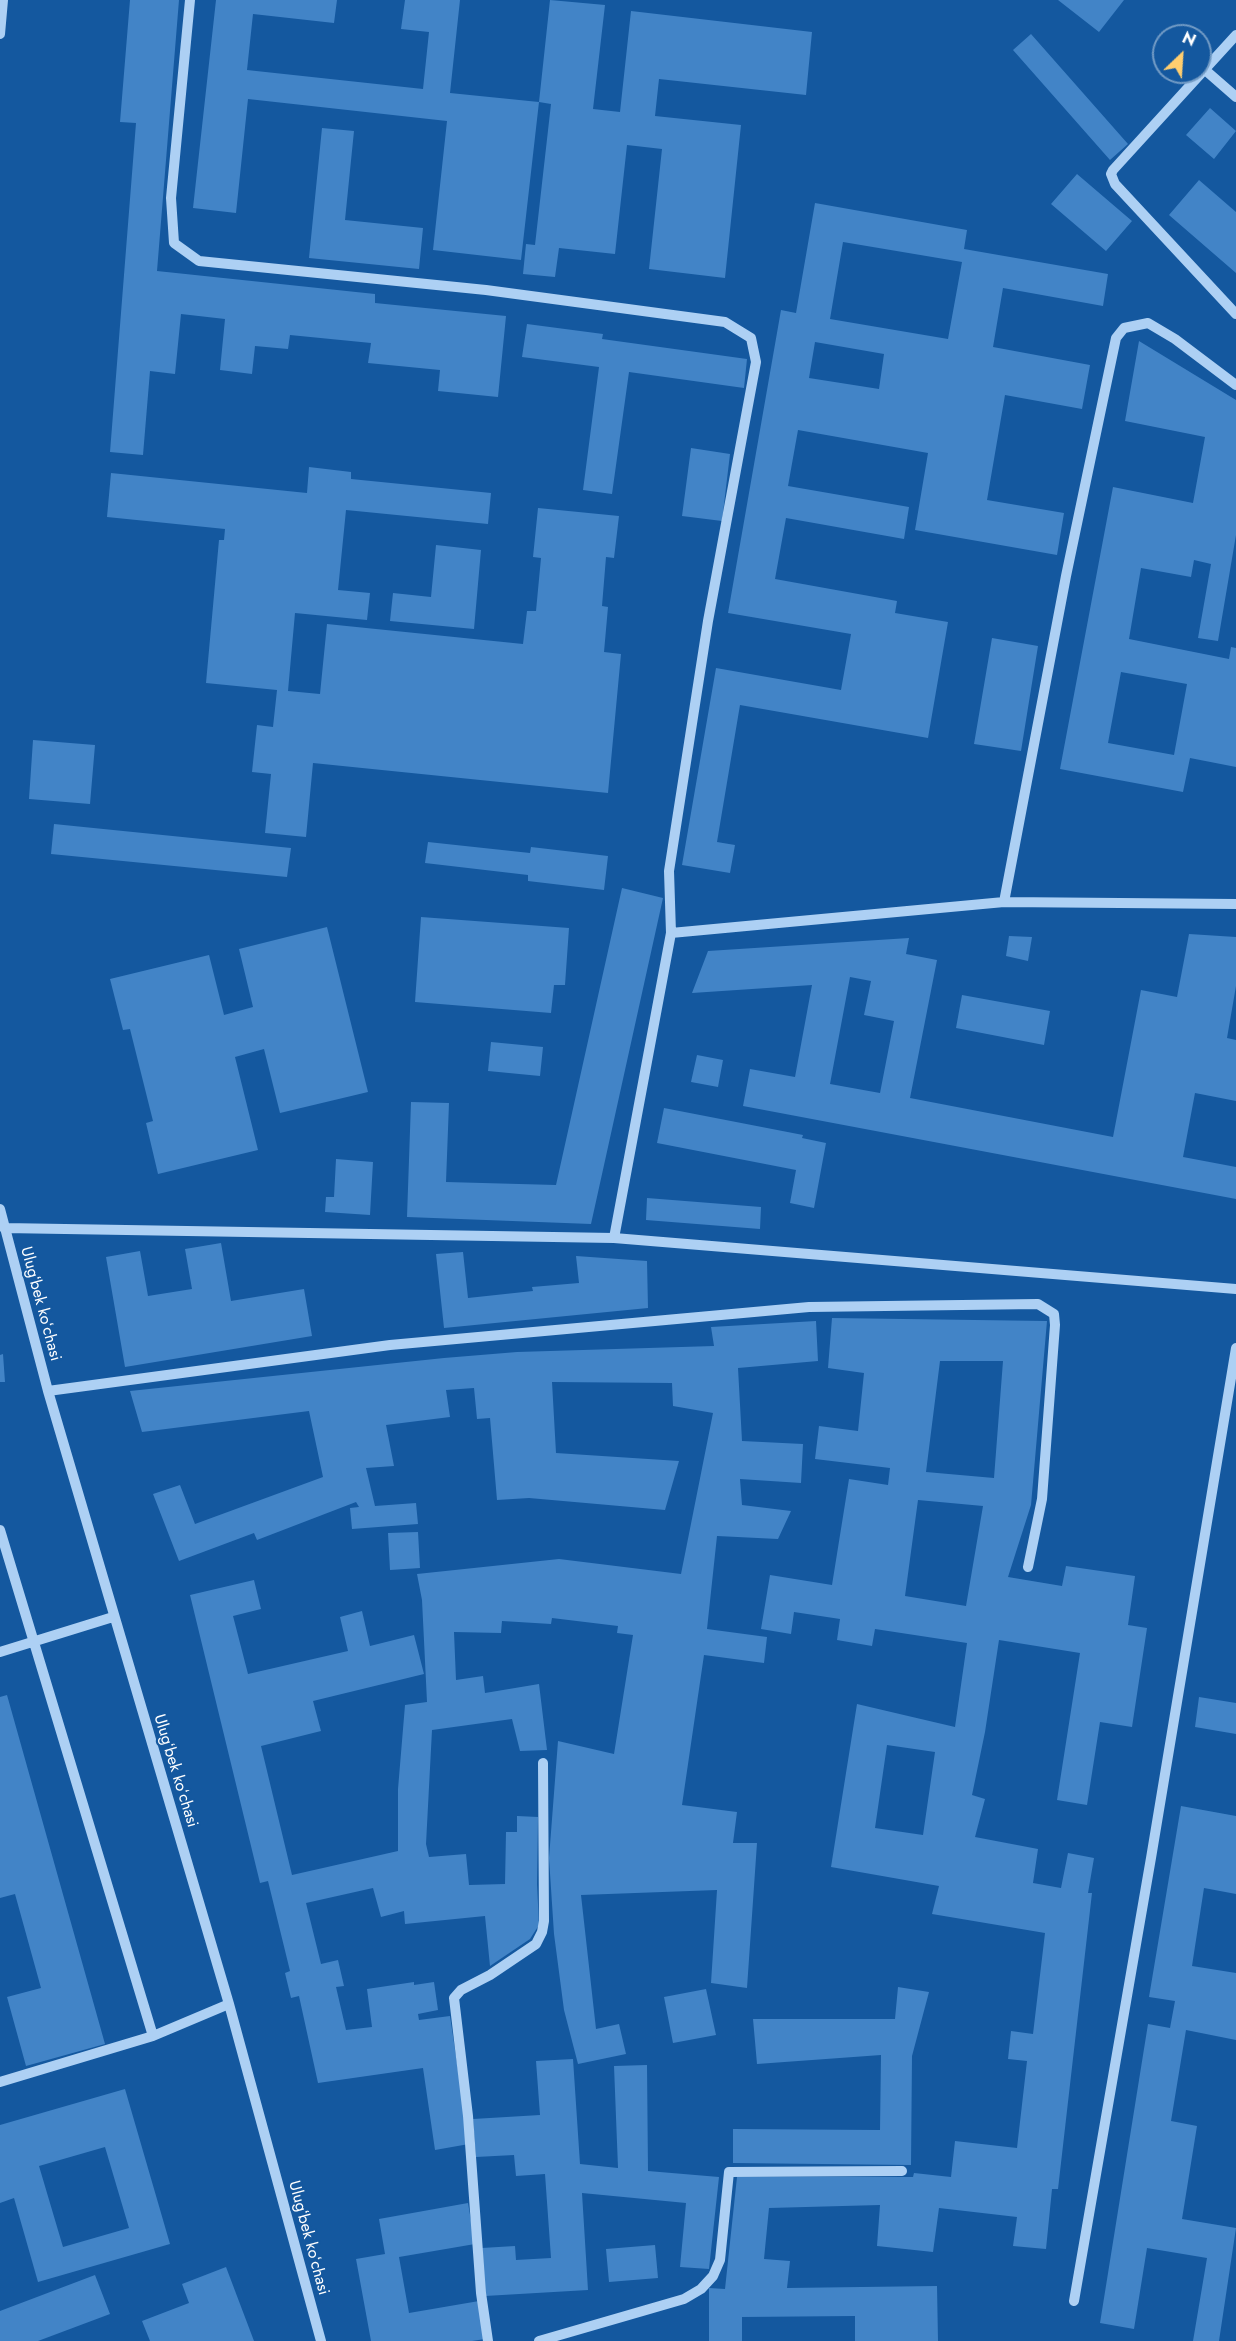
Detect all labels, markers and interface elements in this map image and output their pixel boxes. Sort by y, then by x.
north arrow [1152,24,1212,84]
text: N [1178,26,1200,52]
street label: Ulugʻbek koʻchasi [16,1245,64,1363]
street label: Ulugʻbek koʻchasi [149,1712,201,1830]
street label: Ulugʻbek koʻchasi [284,2179,332,2297]

